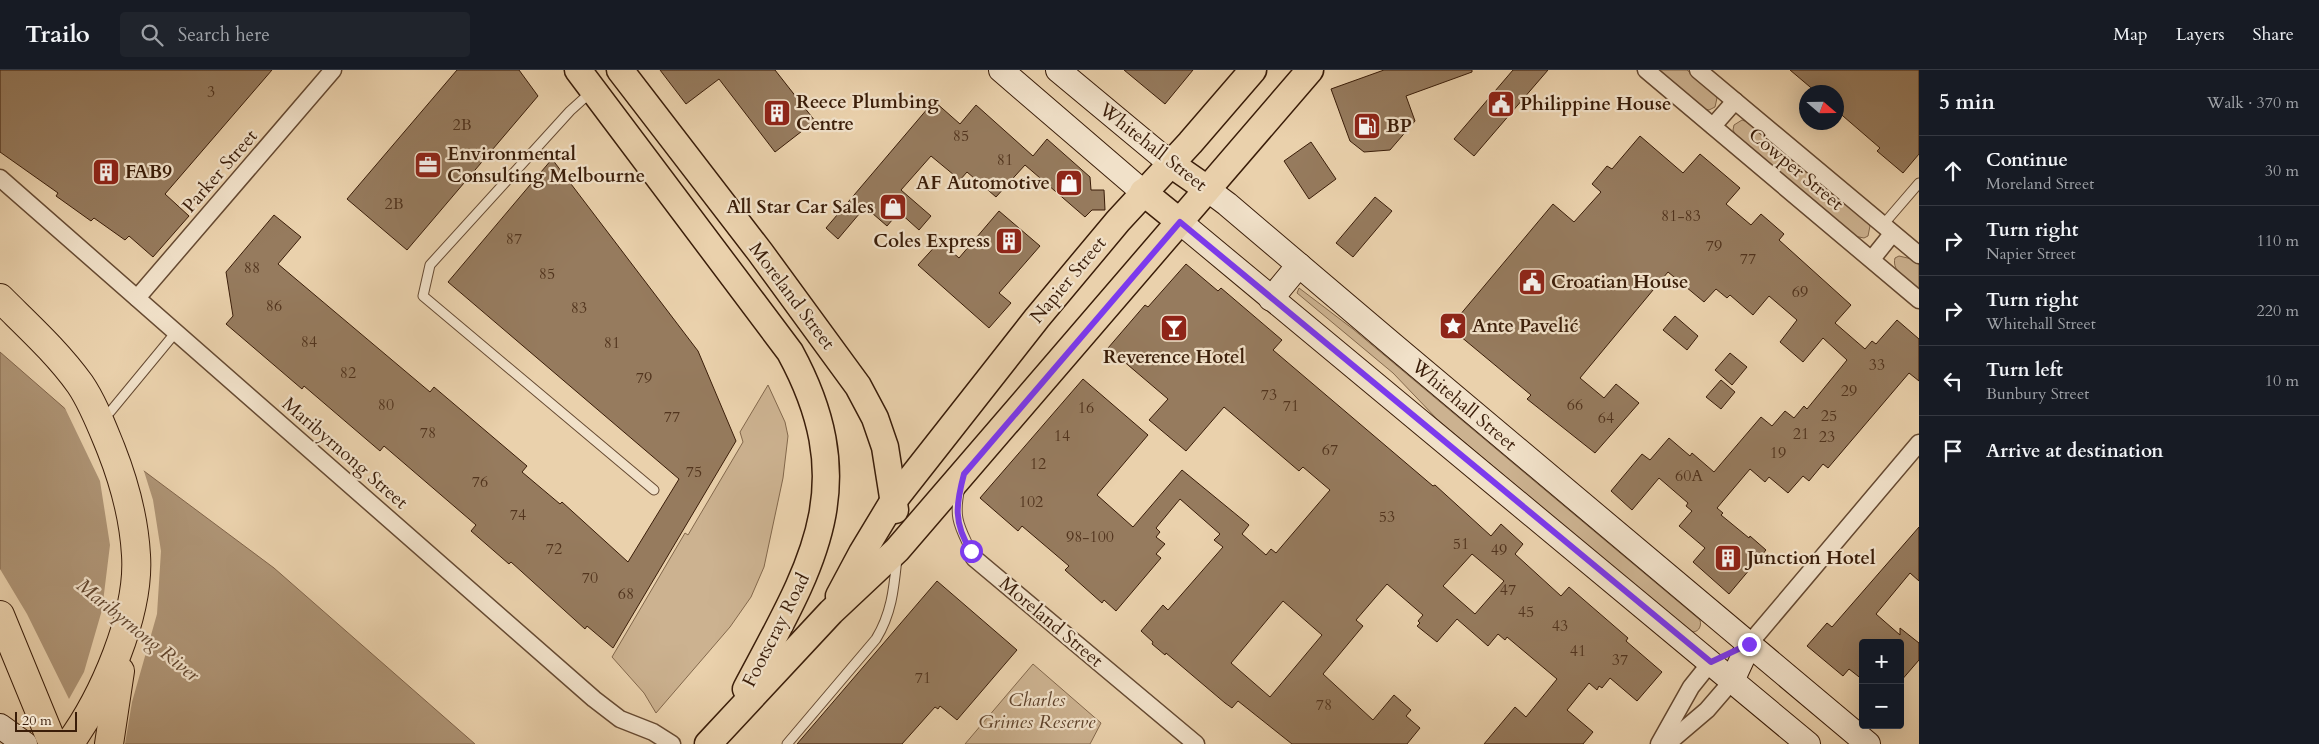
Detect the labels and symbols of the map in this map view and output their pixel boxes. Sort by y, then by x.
house number: 3 [207,81,215,103]
north arrow [1799,85,1844,130]
place label: Reece Plumbing Centre [796,89,939,137]
public building icon: Philippine House [1486,89,1516,119]
place label: Philippine House [1520,91,1671,117]
street label: Whitehall Street [1093,96,1212,197]
building icon: Reece Plumbing Centre [762,98,792,128]
fuel station icon: BP [1352,111,1382,141]
place label: BP [1386,113,1412,139]
house number: 2B [452,114,472,136]
street label: Cowper Street [1743,122,1849,216]
street label: Parker Street [176,124,264,218]
house number: 85 [953,125,969,147]
place label: Environmental Consulting Melbourne [447,141,645,189]
house number: 81 [997,149,1013,171]
office icon: Environmental Consulting Melbourne [413,150,443,180]
building icon: FAB9 [91,157,121,187]
place label: FAB9 [125,159,172,185]
shop icon: AF Automotive [1054,168,1084,198]
place label: AF Automotive [916,170,1050,196]
shop icon: All Star Car Sales [878,192,908,222]
house number: 2B [384,193,404,215]
place label: All Star Car Sales [726,194,874,220]
house number: 81-83 [1661,205,1701,227]
building icon: Coles Express [994,226,1024,256]
house number: 87 [506,228,522,250]
place label: Coles Express [873,228,990,254]
street label: Napier Street [1024,231,1112,329]
house number: 79 [1706,235,1722,257]
street label: Moreland Street [743,237,841,355]
house number: 77 [1740,248,1756,270]
house number: 88 [244,257,260,279]
house number: 85 [539,263,555,285]
public building icon: Croatian House [1517,267,1547,297]
place label: Croatian House [1551,269,1689,295]
house number: 69 [1792,281,1808,303]
house number: 86 [266,295,282,317]
house number: 83 [571,297,587,319]
place icon: Ante Pavelić [1438,311,1468,341]
bar icon: Reverence Hotel [1159,313,1189,343]
place label: Ante Pavelić [1472,313,1579,339]
house number: 84 [301,331,317,353]
house number: 81 [604,332,620,354]
place label: Reverence Hotel [1103,344,1246,370]
street label: Whitehall Street [1405,352,1522,457]
house number: 33 [1869,354,1885,376]
house number: 82 [340,362,356,384]
house number: 79 [636,367,652,389]
house number: 29 [1841,380,1857,402]
house number: 73 [1261,384,1277,406]
street label: Maribyrnong Street [277,391,413,515]
house number: 80 [378,394,394,416]
house number: 66 [1567,394,1583,416]
house number: 71 [1283,395,1299,417]
house number: 16 [1078,397,1094,419]
house number: 25 [1821,405,1837,427]
house number: 77 [664,406,680,428]
house number: 64 [1598,407,1614,429]
house number: 78 [420,422,436,444]
house number: 21 [1793,423,1809,445]
house number: 14 [1054,425,1070,447]
house number: 23 [1819,426,1835,448]
house number: 67 [1322,439,1338,461]
house number: 19 [1770,442,1786,464]
house number: 12 [1030,453,1046,475]
house number: 75 [686,461,702,483]
house number: 60A [1675,465,1704,487]
house number: 76 [472,471,488,493]
house number: 102 [1019,491,1043,513]
house number: 74 [510,504,526,526]
house number: 53 [1379,506,1395,528]
house number: 98-100 [1066,526,1114,548]
house number: 51 [1453,533,1469,555]
house number: 72 [546,538,562,560]
house number: 49 [1491,539,1507,561]
route start [960,540,983,563]
building icon: Junction Hotel [1713,543,1743,573]
place label: Junction Hotel [1744,545,1876,571]
house number: 70 [582,567,598,589]
street label: Footscray Road [736,569,816,691]
street label: Moreland Street [993,571,1109,673]
water label: Maribyrnong River [71,572,206,689]
house number: 47 [1500,579,1516,601]
house number: 68 [618,583,634,605]
house number: 45 [1518,601,1534,623]
house number: 43 [1552,615,1568,637]
route end [1738,633,1761,656]
house number: 41 [1570,640,1586,662]
house number: 37 [1612,649,1628,671]
house number: 71 [915,667,931,689]
park label: Charles Grimes Reserve [979,687,1096,735]
house number: 78 [1316,694,1332,716]
scale bar [15,709,78,732]

